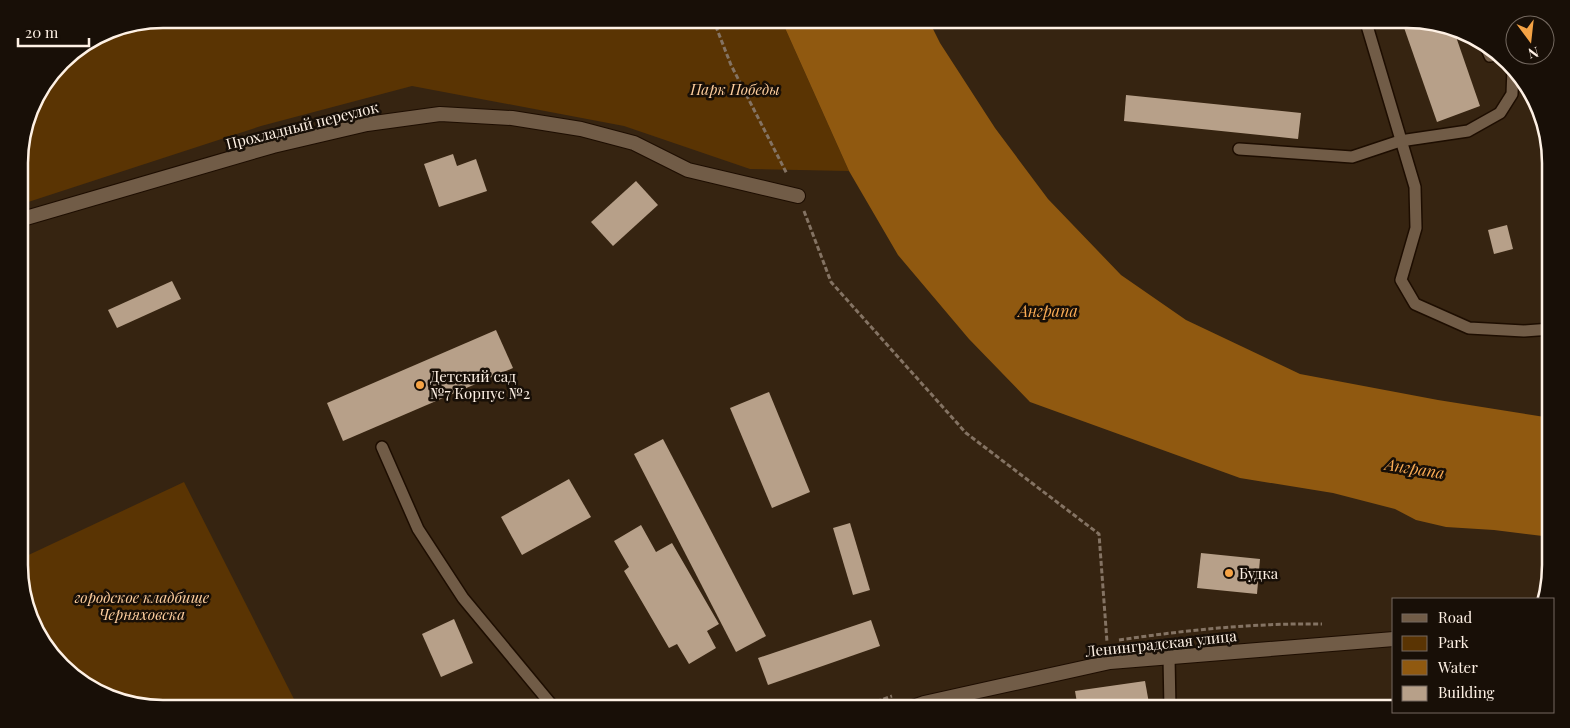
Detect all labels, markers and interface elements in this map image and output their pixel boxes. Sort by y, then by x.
scale bar [18,15,89,47]
north arrow [1505,15,1555,65]
text: 20 m [25,22,59,42]
text: N [1526,43,1541,64]
park label: Парк Победы [689,79,780,99]
street label: Прохладный переулок [224,96,381,154]
water label: Анграпа [1016,300,1078,321]
place label: Детский сад №7 Корпус №2 [430,366,530,403]
marker: Детский сад №7 Корпус №2 [414,379,426,391]
water label: Анграпа [1382,453,1446,483]
place label: Будка [1239,563,1279,583]
marker: Будка [1223,567,1235,579]
park label: городское кладбище Черняховска [74,587,210,624]
legend [1392,598,1555,713]
text: Road [1438,607,1472,627]
street label: Ленинградская улица [1083,625,1238,661]
text: Park [1438,632,1470,652]
text: Water [1437,657,1478,677]
text: Building [1438,682,1495,702]

